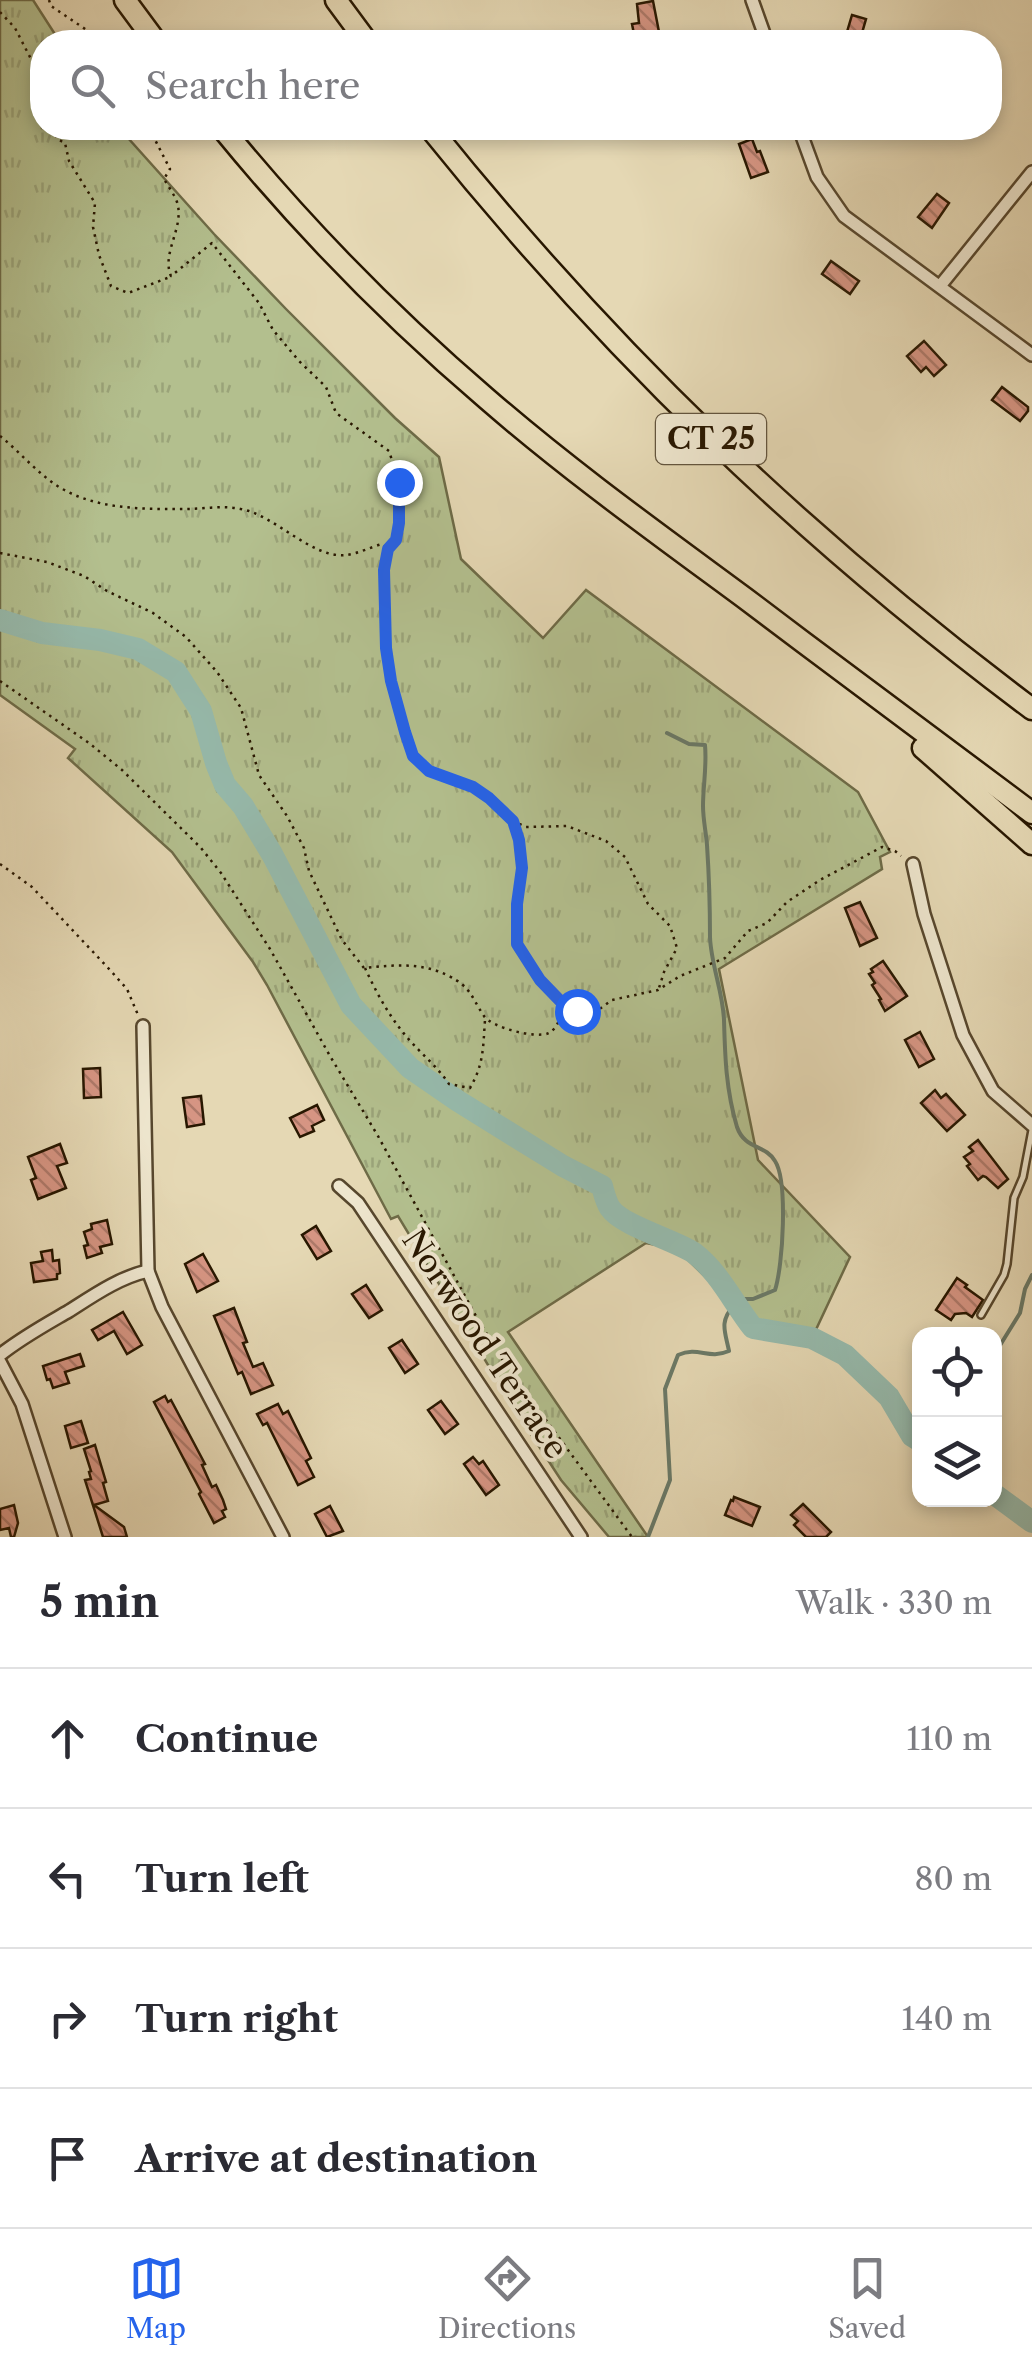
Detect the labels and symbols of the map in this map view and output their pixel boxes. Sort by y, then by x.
road number: CT 25 [656,414,766,464]
route end [377,460,423,506]
route start [555,989,601,1035]
street label: Norwood Terrace [394,1222,577,1466]

